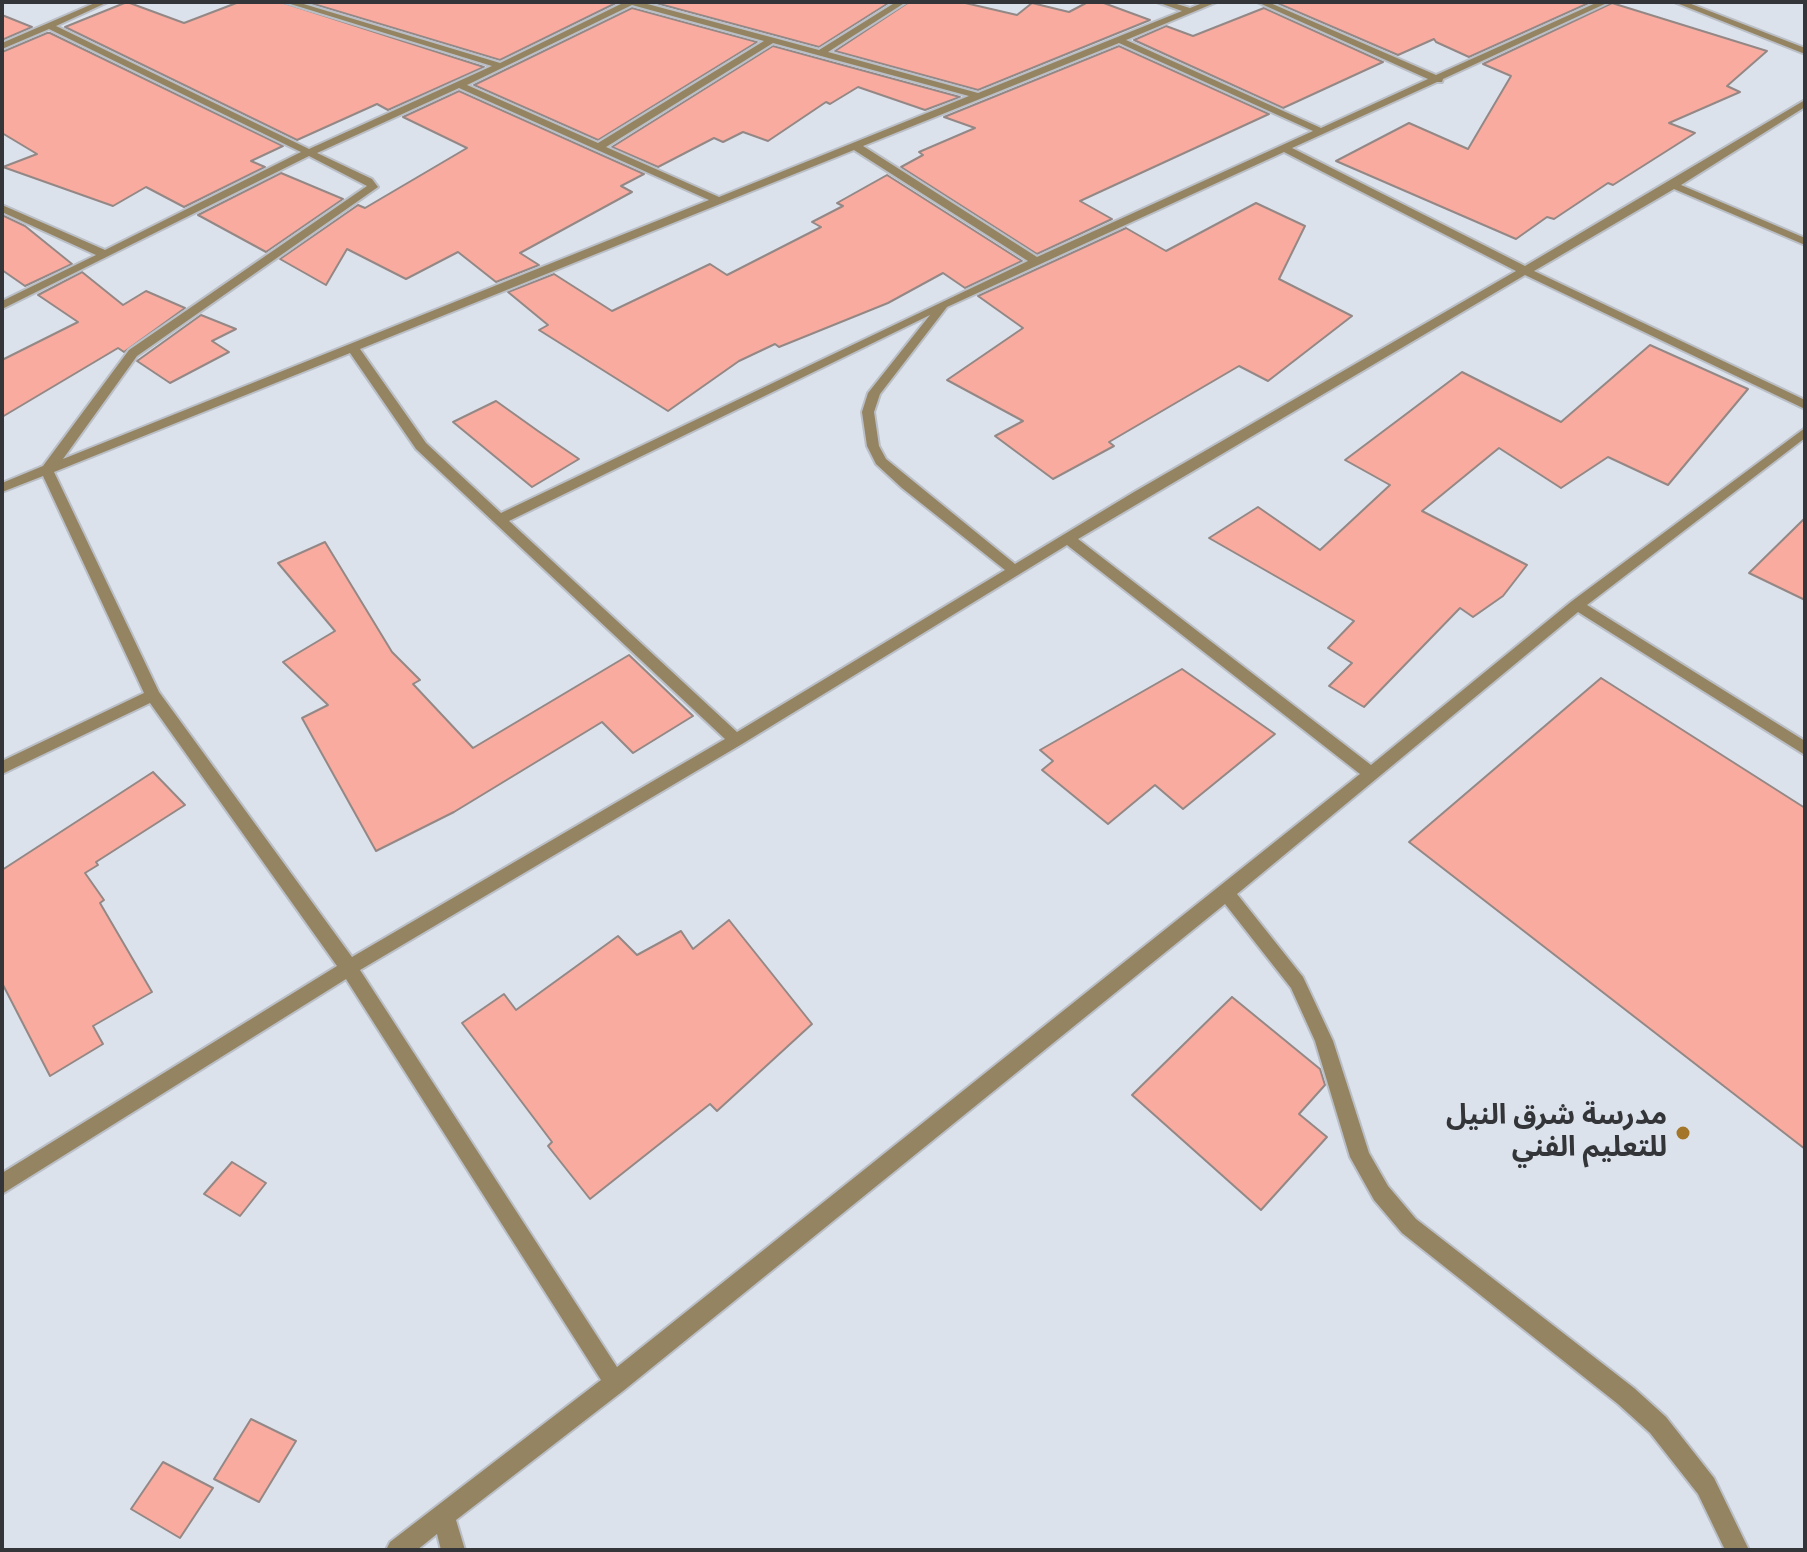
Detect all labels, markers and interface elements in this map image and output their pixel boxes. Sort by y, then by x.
place label: مدرسة شرق النيل للتعليم الفني [1446,1100,1667,1166]
marker: مدرسة شرق النيل للتعليم الفني [1674,1124,1692,1142]

